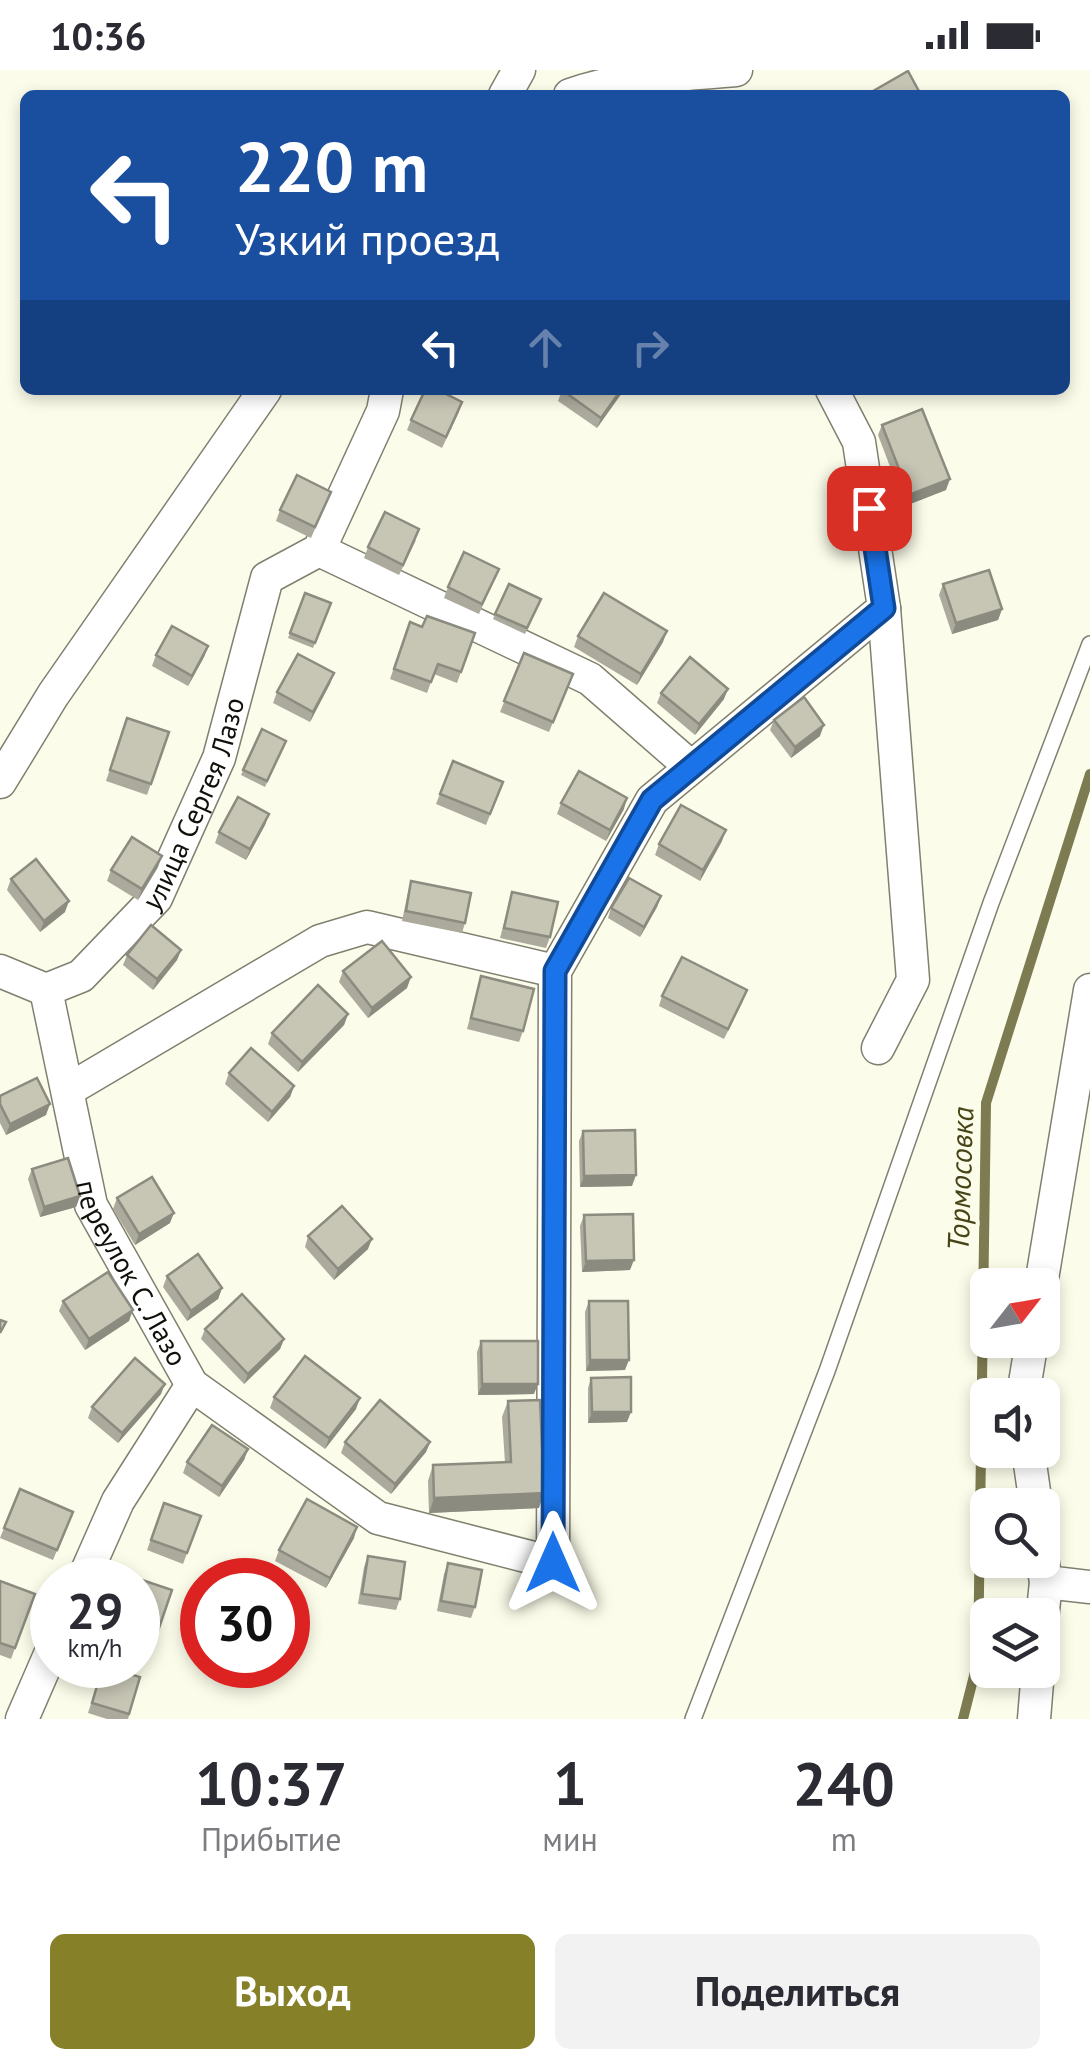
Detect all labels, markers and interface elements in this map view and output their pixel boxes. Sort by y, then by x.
text: 10:36 [50,11,146,60]
text: 220 m [235,121,428,211]
icon: left [70,130,200,260]
text: Узкий проезд [235,209,500,267]
icon: left [413,320,468,375]
icon: ahead [518,320,573,375]
icon: right [623,320,678,375]
pin [827,466,912,551]
icon: arrive [842,481,897,536]
street label: улица Сергея Лазо [135,693,252,918]
water label: Тормосовка [937,1106,982,1252]
street label: переулок С. Лазо [68,1177,196,1372]
north arrow [970,1268,1060,1358]
map controls [970,1268,1060,1688]
button: sound [970,1378,1060,1468]
button: search [970,1488,1060,1578]
position arrow [501,1511,605,1615]
speed limit sign: 30 [180,1558,310,1688]
text: 29 [67,1578,123,1643]
button: layers [970,1598,1060,1688]
text: km/h [68,1632,122,1664]
text: 10:37 [195,1744,347,1822]
text: 1 [553,1744,587,1822]
text: 240 [793,1744,895,1822]
text: Прибытие [201,1818,341,1860]
text: мин [542,1818,598,1860]
text: m [831,1818,857,1860]
button: Выход [50,1934,535,2049]
button: Поделиться [555,1934,1040,2049]

